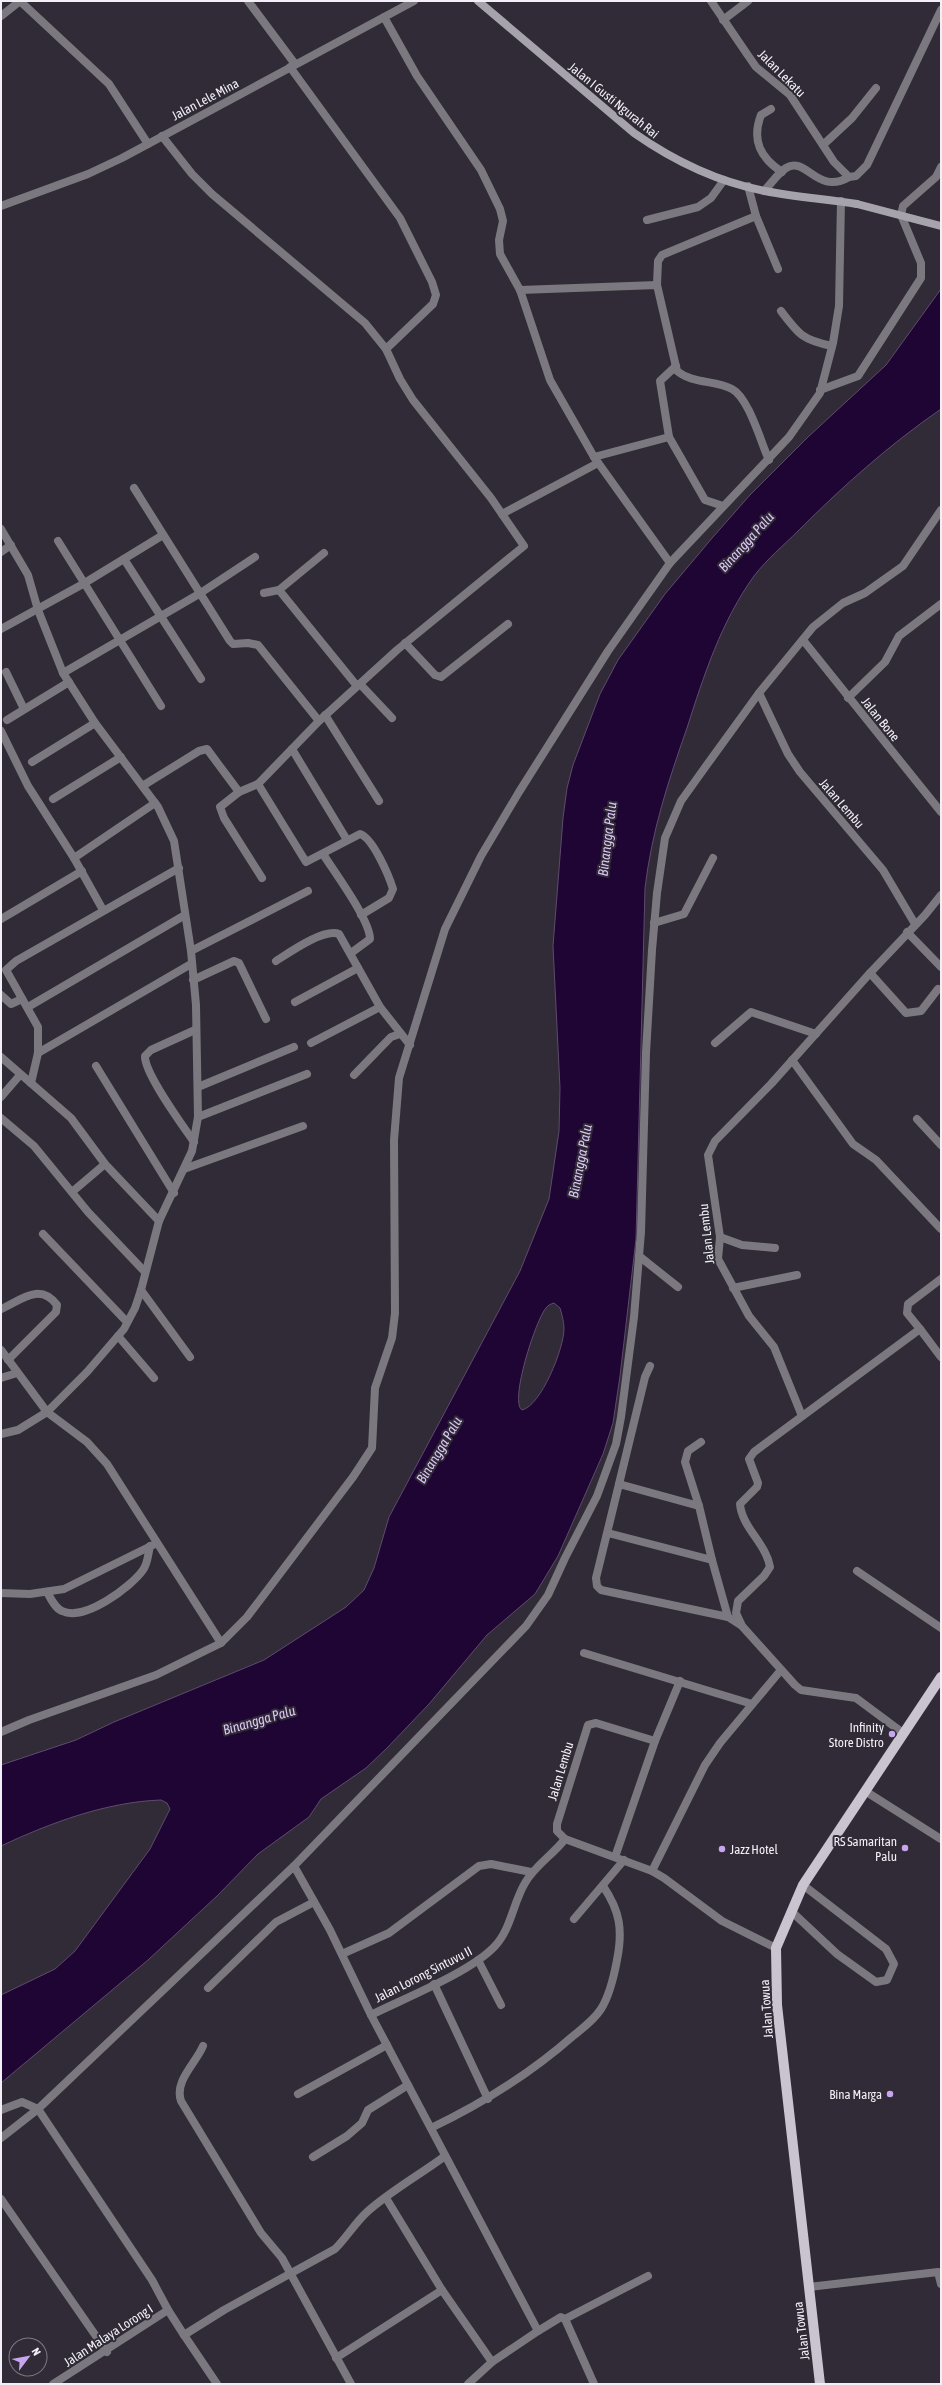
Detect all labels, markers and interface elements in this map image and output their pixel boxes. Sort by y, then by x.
street label: Jalan Lekatu [755,47,808,100]
street label: Jalan I Gusti Ngurah Rai [565,59,662,141]
street label: Jalan Lele Mina [169,76,241,123]
water label: Binangga Palu [715,509,777,575]
street label: Jalan Bone [858,694,903,744]
street label: Jalan Lembu [816,776,867,831]
water label: Binangga Palu [595,801,620,877]
water label: Binangga Palu [565,1123,595,1199]
street label: Jalan Lembu [696,1203,717,1265]
water label: Binangga Palu [413,1414,465,1486]
water label: Binangga Palu [221,1702,297,1738]
place label: Infinity Store Distro [829,1720,885,1750]
marker: Infinity Store Distro [887,1729,897,1739]
street label: Jalan Lembu [544,1740,576,1802]
place label: RS Samaritan Palu [833,1834,897,1864]
place label: Jazz Hotel [730,1842,779,1857]
marker: RS Samaritan Palu [900,1843,910,1853]
marker: Jazz Hotel [717,1844,727,1854]
street label: Jalan Lorong Sintuvu II [372,1943,474,2006]
street label: Jalan Towua [757,1979,776,2039]
place label: Bina Marga [829,2087,882,2102]
marker: Bina Marga [885,2089,895,2099]
street label: Jalan Malaya Lorong I [61,2301,156,2370]
street label: Jalan Towua [790,2301,813,2361]
north arrow [8,2337,48,2377]
text: N [30,2346,43,2358]

